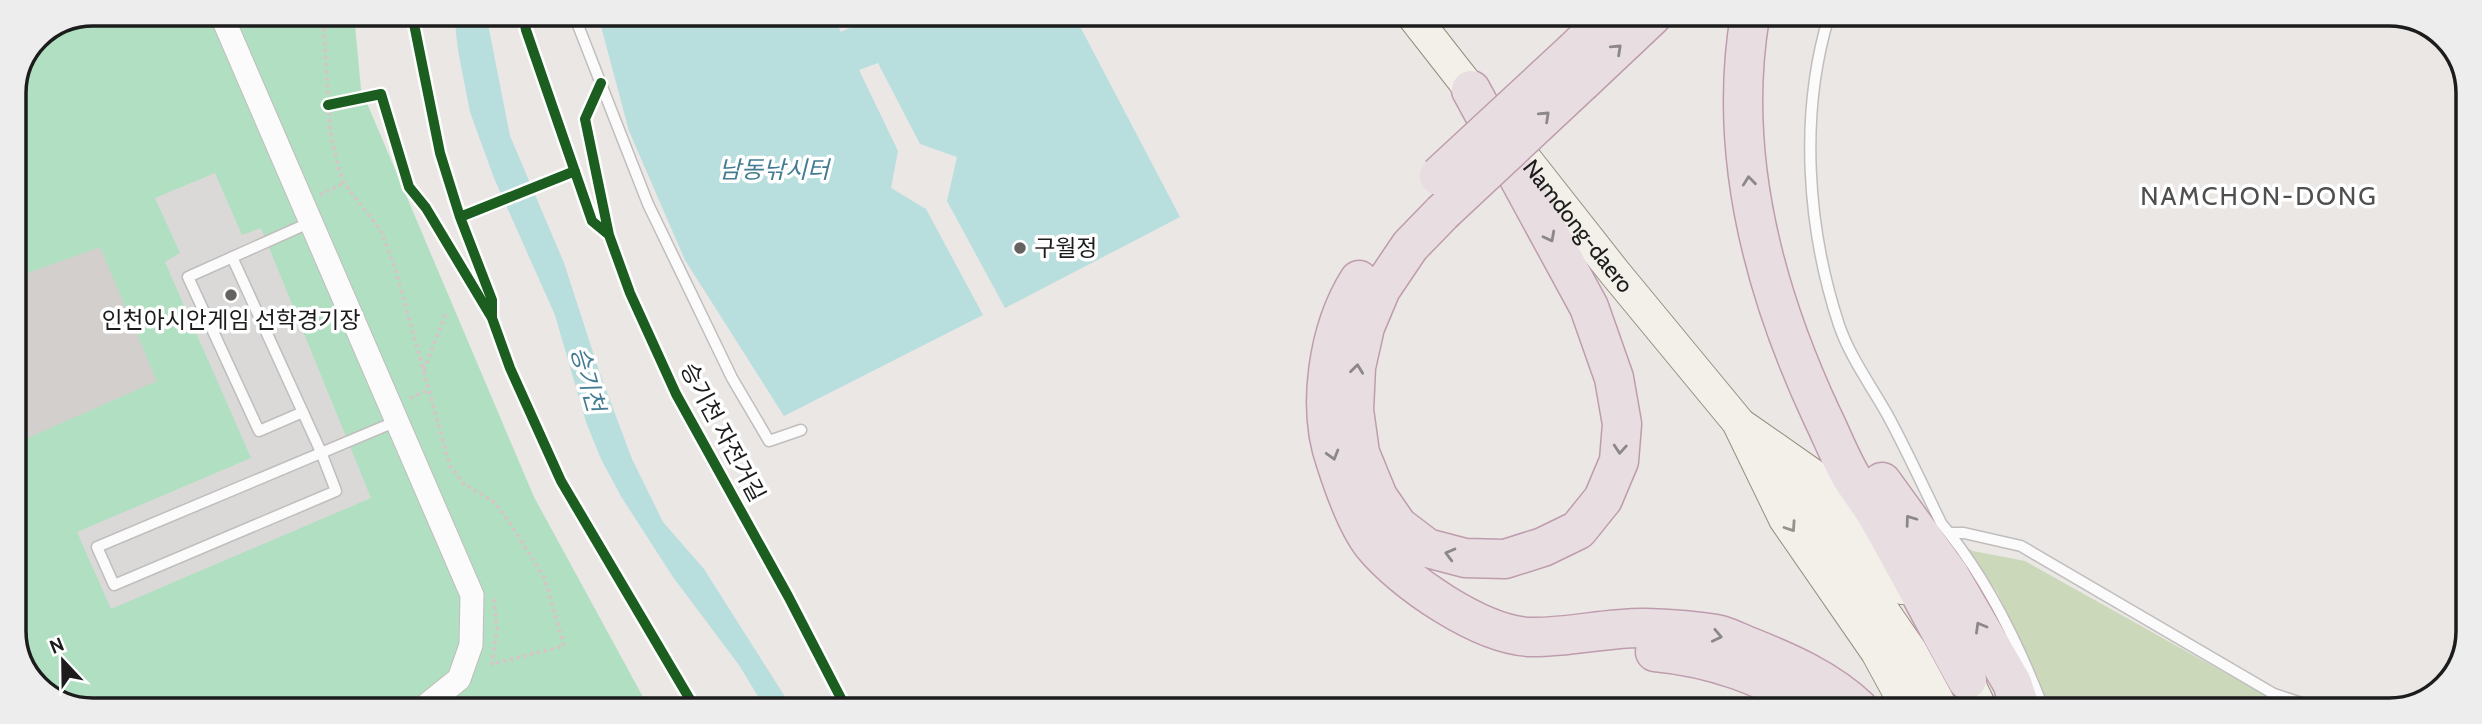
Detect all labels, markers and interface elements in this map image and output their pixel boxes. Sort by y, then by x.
one-way arrow [1609,45,1622,57]
one-way arrow [1537,112,1550,125]
street label: Namdong-daero [1517,154,1639,298]
water label: 남동낚시터 [719,155,832,184]
one-way arrow [1742,175,1757,186]
district label: NAMCHON-DONG [2140,180,2378,212]
one-way arrow [1542,229,1556,242]
place label: 구월정 [1034,234,1097,262]
marker: 구월정 [1012,240,1028,256]
marker: 인천아시안게임 선학경기장 [223,287,239,303]
place label: 인천아시안게임 선학경기장 [101,306,361,334]
water label: 승기천 [565,343,612,418]
street label: 승기천 자전거길 [675,358,771,506]
one-way arrow [1349,363,1364,375]
one-way arrow [1613,444,1628,455]
one-way arrow [1325,448,1340,460]
one-way arrow [1906,515,1918,528]
one-way arrow [1783,519,1795,532]
one-way arrow [1444,548,1456,563]
one-way arrow [1975,622,1988,634]
north arrow [28,626,98,696]
one-way arrow [1711,628,1723,643]
text: N [46,633,67,659]

